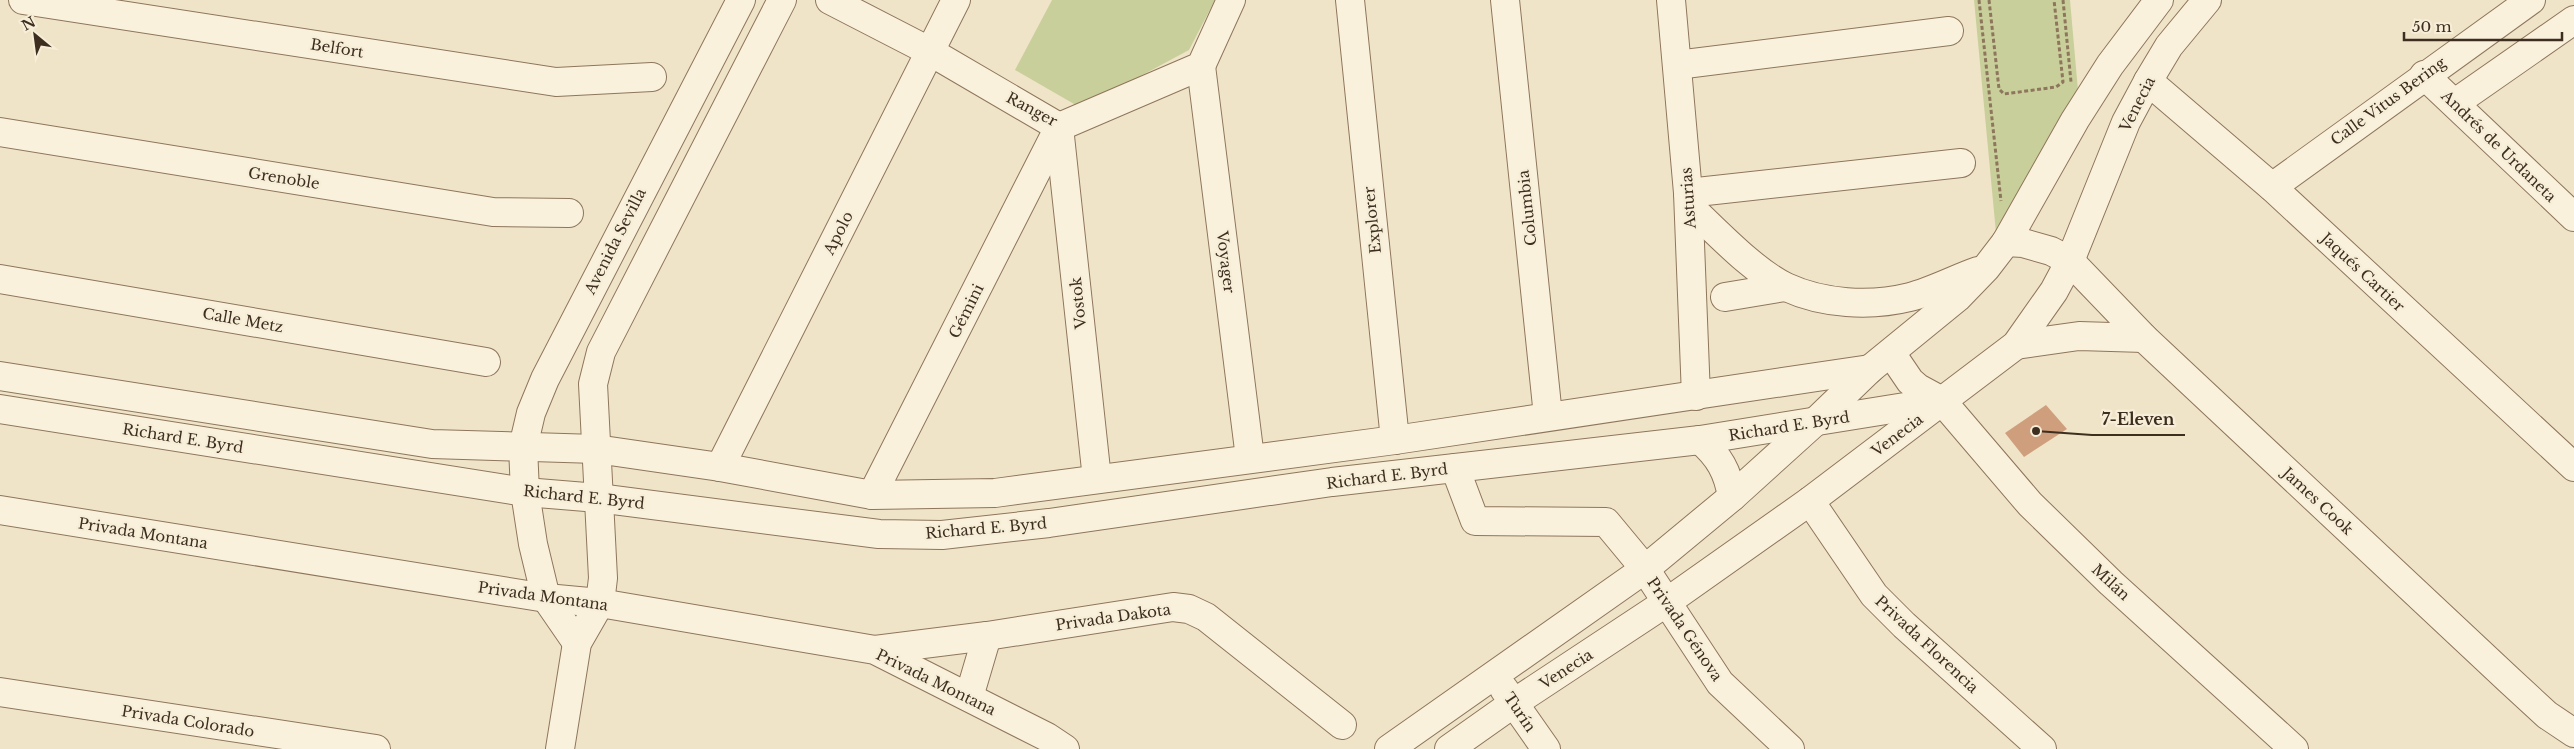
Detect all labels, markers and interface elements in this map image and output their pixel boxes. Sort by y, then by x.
north arrow [10,10,60,60]
scale bar [2404,10,2562,42]
text: N [19,13,39,35]
text: 50 m [2412,17,2452,36]
street label: Belfort [309,34,365,62]
street label: Calle Vitus Bering [2327,52,2450,149]
street label: Venecia [2115,73,2159,136]
street label: Andrés de Urdaneta [2437,85,2561,206]
street label: Ranger [1003,88,1062,131]
street label: Grenoble [247,163,321,193]
street label: Asturias [1676,166,1700,230]
street label: Columbia [1514,168,1540,247]
street label: Avenida Sevilla [580,184,650,298]
street label: Explorer [1359,185,1385,255]
street label: Apolo [819,208,857,259]
street label: Jaqués Cartier [2316,227,2409,316]
street label: Voyager [1213,229,1239,295]
street label: Vostok [1066,275,1090,331]
street label: Gémini [944,281,988,341]
street label: Calle Metz [201,304,285,336]
callout: 7-Eleven [2092,404,2185,435]
street label: Richard E. Byrd [1727,407,1851,445]
street label: Venecia [1867,409,1927,461]
text: 7-Eleven [2102,409,2175,429]
street label: Richard E. Byrd [121,419,245,457]
street label: Richard E. Byrd [1325,459,1449,493]
street label: James Cook [2277,462,2358,539]
street label: Richard E. Byrd [522,481,646,513]
street label: Privada Montana [77,513,210,553]
street label: Richard E. Byrd [924,513,1048,543]
street label: Milán [2088,560,2134,604]
street label: Privada Génova [1643,573,1727,685]
street label: Privada Montana [477,577,610,615]
street label: Privada Florencia [1871,591,1983,697]
street label: Privada Dakota [1054,599,1173,635]
street label: Venecia [1535,644,1597,694]
street label: Privada Montana [873,645,1000,720]
street label: Turín [1500,689,1540,735]
street label: Privada Colorado [120,701,256,741]

